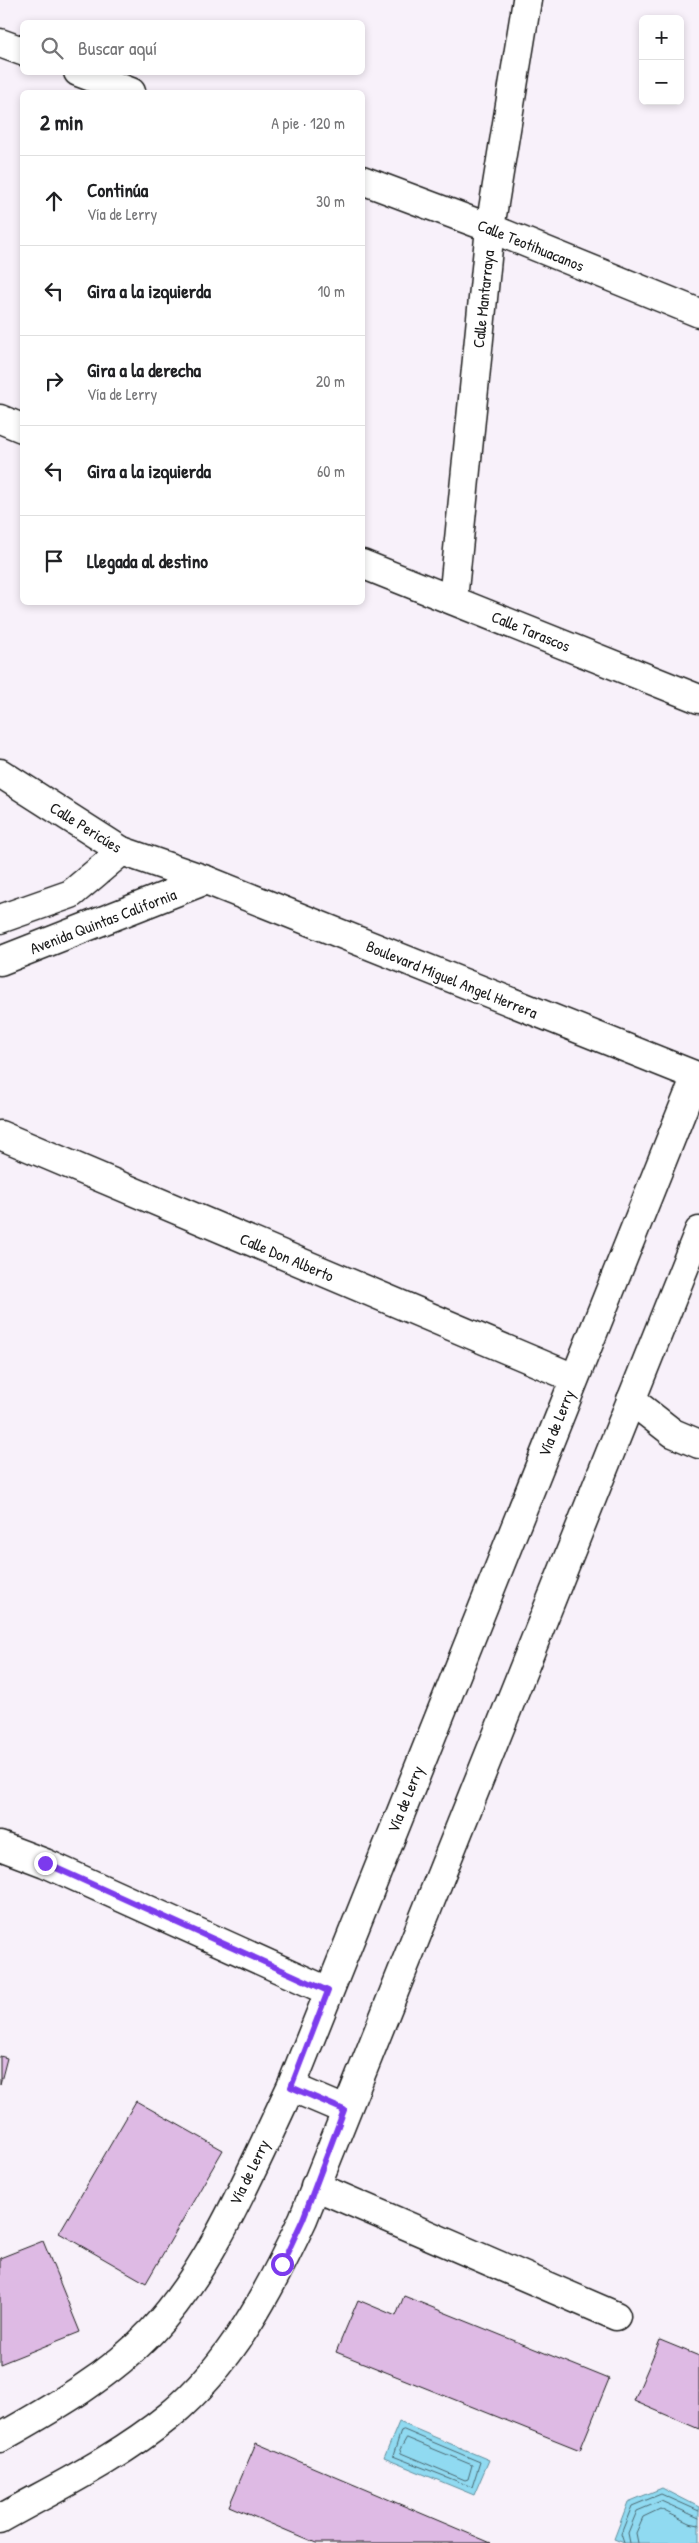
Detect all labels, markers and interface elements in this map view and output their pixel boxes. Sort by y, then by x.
map controls [639,15,684,105]
button: + [639,15,684,60]
search box [20,20,365,75]
icon: search [38,34,66,62]
text: Buscar aquí [78,35,157,61]
button: − [639,60,684,105]
text: 2 min [40,108,83,137]
text: A pie · 120 m [271,112,345,134]
text: Continúa [87,177,148,203]
icon: ahead [40,187,68,215]
text: 30 m [316,190,345,212]
text: Vía de Lerry [87,203,157,225]
street label: Calle Teotihuacanos [474,214,588,276]
street label: Calle Mantarraya [467,249,499,349]
icon: left [40,277,68,305]
text: Gira a la izquierda [87,278,211,304]
text: 10 m [317,280,345,302]
text: Gira a la derecha [87,357,201,383]
icon: right [40,367,68,395]
text: 20 m [316,370,345,392]
text: Vía de Lerry [87,383,157,405]
icon: left [40,457,68,485]
text: Gira a la izquierda [87,458,211,484]
text: 60 m [317,460,345,482]
icon: arrive [40,547,68,575]
text: Llegada al destino [87,548,208,574]
street label: Calle Tarascos [488,605,574,657]
street label: Calle Pericúes [46,796,126,858]
street label: Avenida Quintas California [27,883,179,959]
street label: Boulevard Miguel Angel Herrera [363,935,541,1023]
street label: Calle Don Alberto [237,1227,338,1287]
street label: Vía de Lerry [533,1386,579,1460]
street label: Vía de Lerry [382,1762,428,1836]
route end [34,1852,57,1875]
street label: Vía de Lerry [224,2135,274,2208]
route start [271,2253,294,2276]

